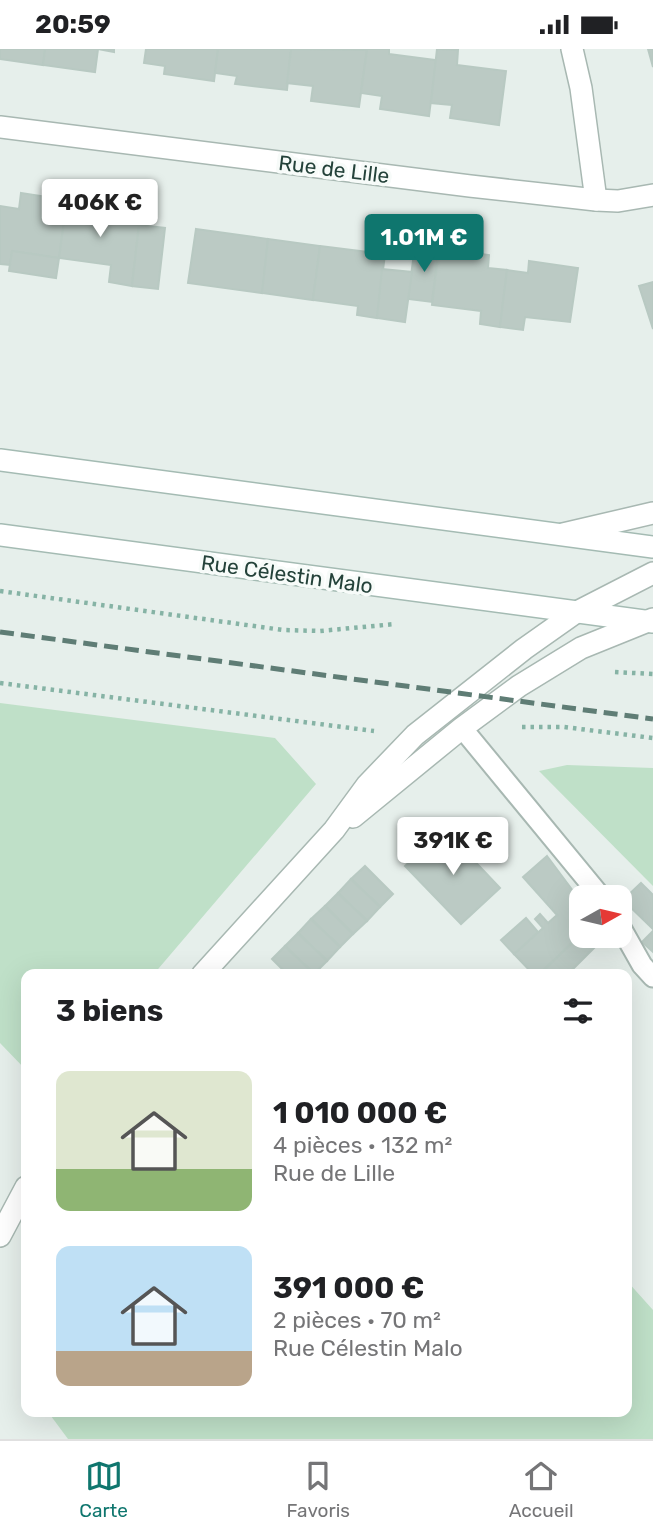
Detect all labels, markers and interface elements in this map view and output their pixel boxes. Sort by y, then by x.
text: 20:59 [35,9,111,40]
street label: Rue de Lille [277,150,391,188]
pin: 406K € [43,179,157,239]
text: 406K € [58,188,142,216]
pin: 1.01M € [359,215,489,274]
text: 1.01M € [381,223,467,251]
street label: Rue Célestin Malo [200,550,374,598]
pin: 391K € [396,817,510,877]
text: 391K € [413,826,493,854]
north arrow [569,885,632,949]
map controls [569,885,632,948]
icon: filters [559,992,597,1030]
text: 3 biens [56,993,163,1029]
text: 1 010 000 € [273,1095,448,1131]
icon: home [112,1099,196,1183]
text: 4 pièces · 132 m² [273,1131,452,1159]
text: Rue de Lille [273,1159,395,1187]
text: 391 000 € [273,1270,424,1306]
icon: home [112,1274,196,1358]
text: 2 pièces · 70 m² [273,1306,441,1334]
text: Rue Célestin Malo [273,1334,463,1362]
tab: Carte [79,1457,128,1522]
tab: Favoris [287,1457,350,1522]
tab: Accueil [509,1457,574,1522]

